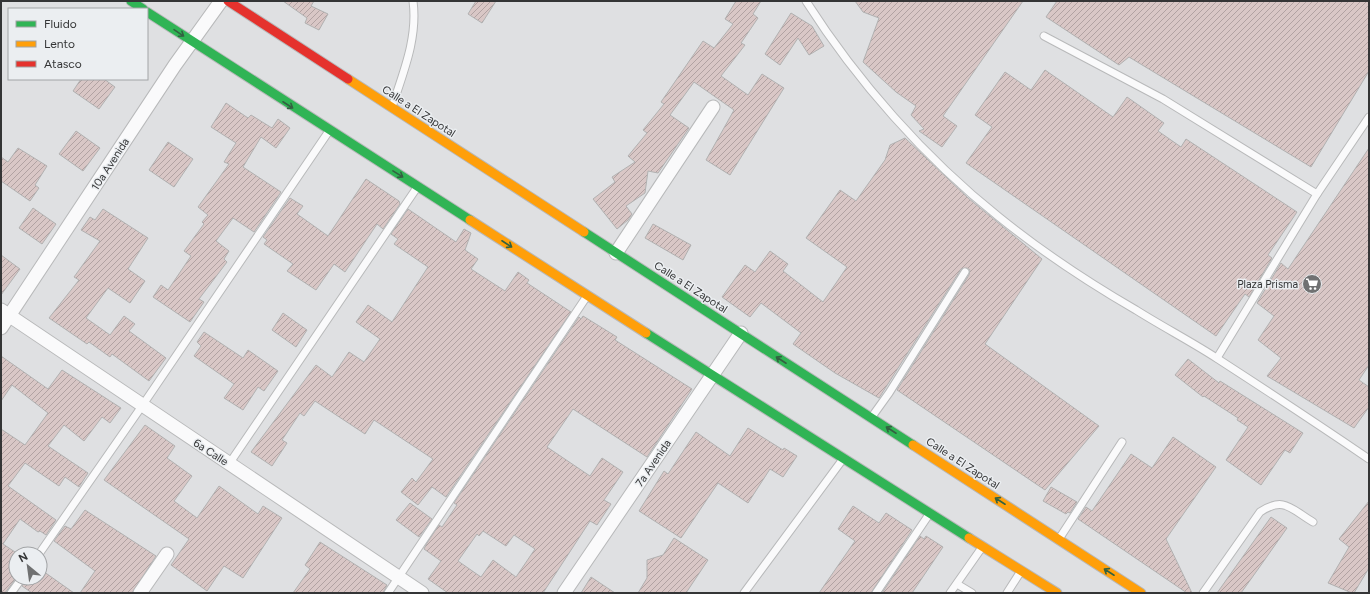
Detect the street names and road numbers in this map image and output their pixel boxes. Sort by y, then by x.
street label: Calle a El Zapotal [380,83,458,140]
street label: 10a Avenida [89,136,132,193]
street label: Calle a El Zapotal [652,259,730,316]
street label: Calle a El Zapotal [924,435,1002,492]
street label: 6a Calle [191,436,231,468]
street label: 7a Avenida [633,437,674,489]

